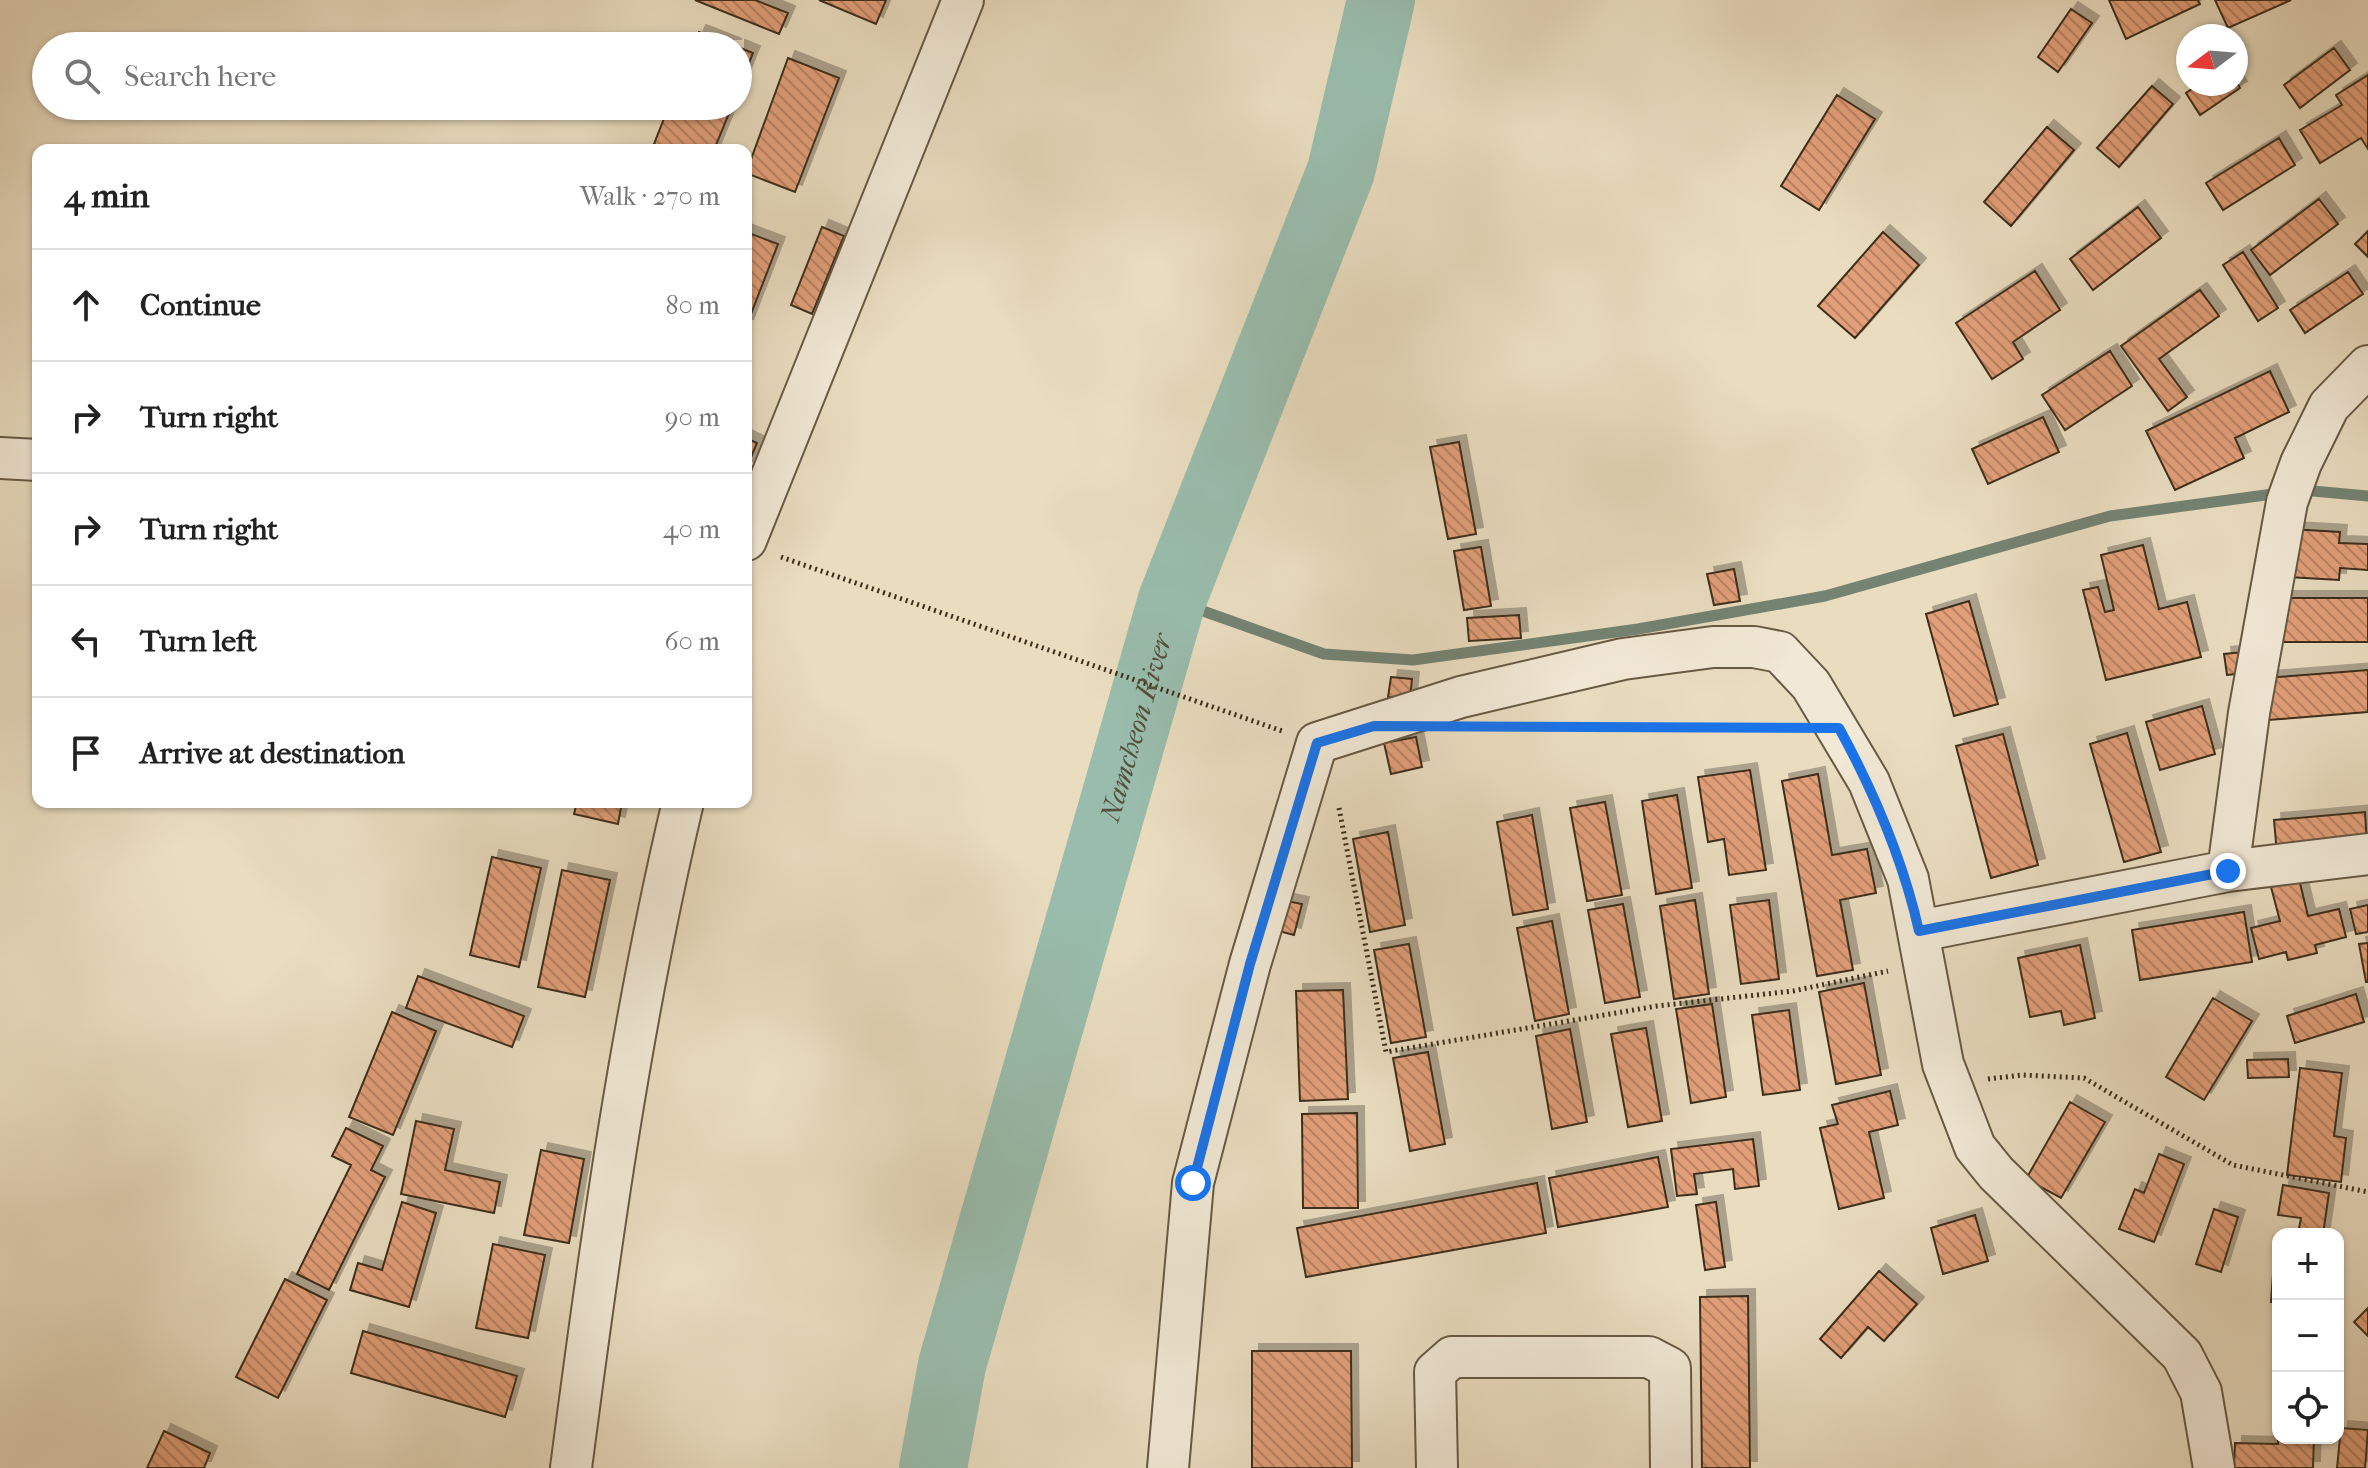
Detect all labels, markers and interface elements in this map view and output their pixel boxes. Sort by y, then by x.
north arrow [2176,24,2248,96]
search box [32,32,752,120]
icon: search [60,54,104,98]
text: Search here [124,59,276,94]
text: 4 min [64,176,149,216]
text: Walk · 270 m [580,181,720,212]
icon: ahead [64,283,108,327]
text: Continue [140,288,261,323]
text: 80 m [665,290,720,321]
icon: right [64,395,108,439]
text: Turn right [140,400,278,435]
text: 90 m [665,402,720,433]
icon: right [64,507,108,551]
text: Turn right [140,512,278,547]
text: 40 m [663,514,720,545]
icon: left [64,619,108,663]
text: Turn left [140,624,257,659]
text: 60 m [664,626,720,657]
water label: Namcheon River [1093,628,1179,826]
icon: arrive [64,731,108,775]
text: Arrive at destination [140,736,405,771]
route end [2210,853,2246,889]
route start [1175,1165,1211,1201]
map controls [2272,1228,2344,1444]
button: + [2272,1228,2344,1300]
button: − [2272,1300,2344,1372]
button: locate [2272,1372,2344,1444]

